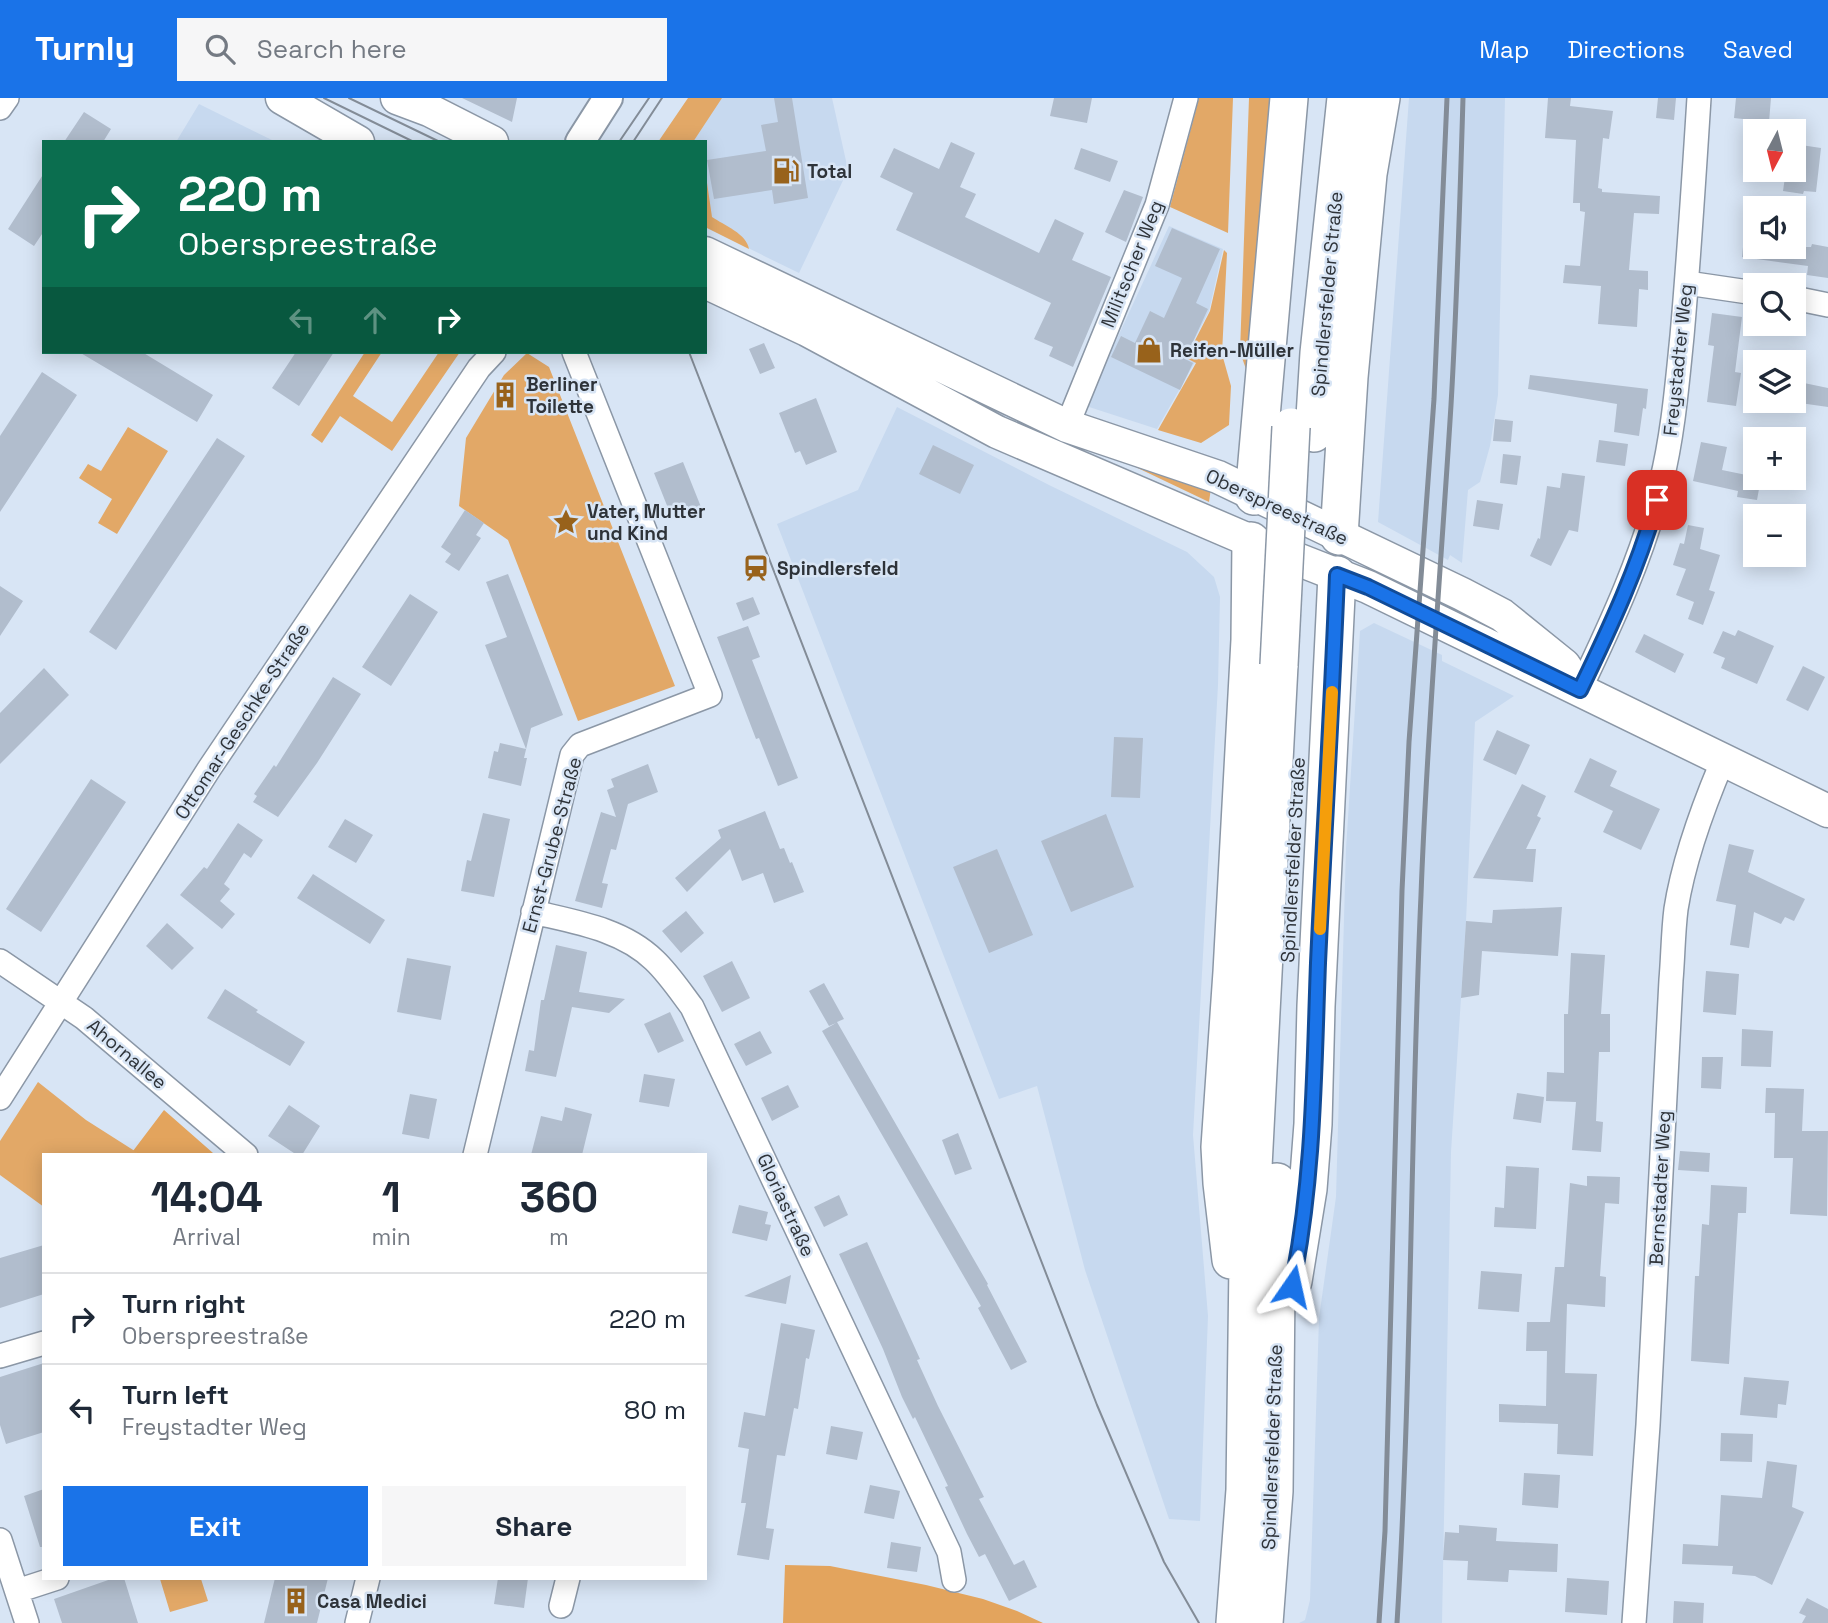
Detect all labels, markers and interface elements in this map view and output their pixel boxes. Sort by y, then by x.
search box [177,18,667,81]
text: Turnly [35,28,135,70]
icon: search [201,30,239,68]
text: Search here [257,32,407,66]
text: Map [1479,34,1529,65]
text: Directions [1567,34,1685,65]
text: Saved [1723,34,1793,65]
north arrow [1743,119,1806,182]
map controls [1743,119,1806,567]
fuel station icon: Total [771,156,801,186]
place label: Total [807,159,852,184]
text: 220 m [178,163,322,225]
icon: right [63,168,154,259]
street label: Spindlersfelder Straße [1306,190,1348,398]
button: sound [1743,196,1806,259]
street label: Militscher Weg [1095,197,1169,331]
text: Oberspreestraße [178,224,438,264]
button: search [1743,273,1806,336]
street label: Freystadter Weg [1658,283,1698,437]
icon: left [283,301,321,339]
icon: ahead [356,301,394,339]
icon: right [429,301,467,339]
shop icon: Reifen-Müller [1134,335,1164,365]
place label: Reifen-Müller [1170,338,1294,363]
button: layers [1743,350,1806,413]
place label: Berliner Toilette [526,372,597,419]
building icon: Berliner Toilette [490,380,520,410]
button: + [1743,427,1806,490]
street label: Oberspreestraße [1202,463,1352,551]
pin [1627,470,1687,530]
icon: arrive [1638,481,1676,519]
place label: Vater, Mutter und Kind [587,499,705,546]
button: − [1743,504,1806,567]
place icon: Vater, Mutter und Kind [551,507,581,537]
station icon: Spindlersfeld [741,553,771,583]
place label: Spindlersfeld [777,556,899,581]
street label: Ottomar-Geschke-Straße [169,618,315,824]
street label: Ernst-Grube-Straße [516,754,588,936]
street label: Spindlersfelder Straße [1275,757,1311,963]
street label: Ahornallee [82,1013,172,1095]
street label: Bernstadter Weg [1643,1110,1677,1266]
street label: Gloriastraße [751,1149,821,1261]
text: 14:04 [151,1171,263,1224]
text: 1 [382,1171,401,1224]
text: 360 [520,1171,598,1224]
text: Arrival [173,1222,241,1252]
text: min [371,1222,411,1252]
text: m [549,1222,569,1252]
position arrow [1255,1249,1329,1323]
text: Turn right [122,1287,246,1321]
icon: right [63,1300,101,1338]
text: 220 m [609,1302,686,1336]
text: Oberspreestraße [122,1321,309,1351]
street label: Spindlersfelder Straße [1256,1344,1288,1550]
text: Turn left [122,1378,229,1412]
icon: left [63,1391,101,1429]
text: 80 m [624,1393,686,1427]
text: Freystadter Weg [122,1412,307,1442]
button: Exit [63,1486,368,1566]
button: Share [382,1486,686,1566]
building icon: Casa Medici [281,1586,311,1616]
place label: Casa Medici [317,1589,427,1614]

